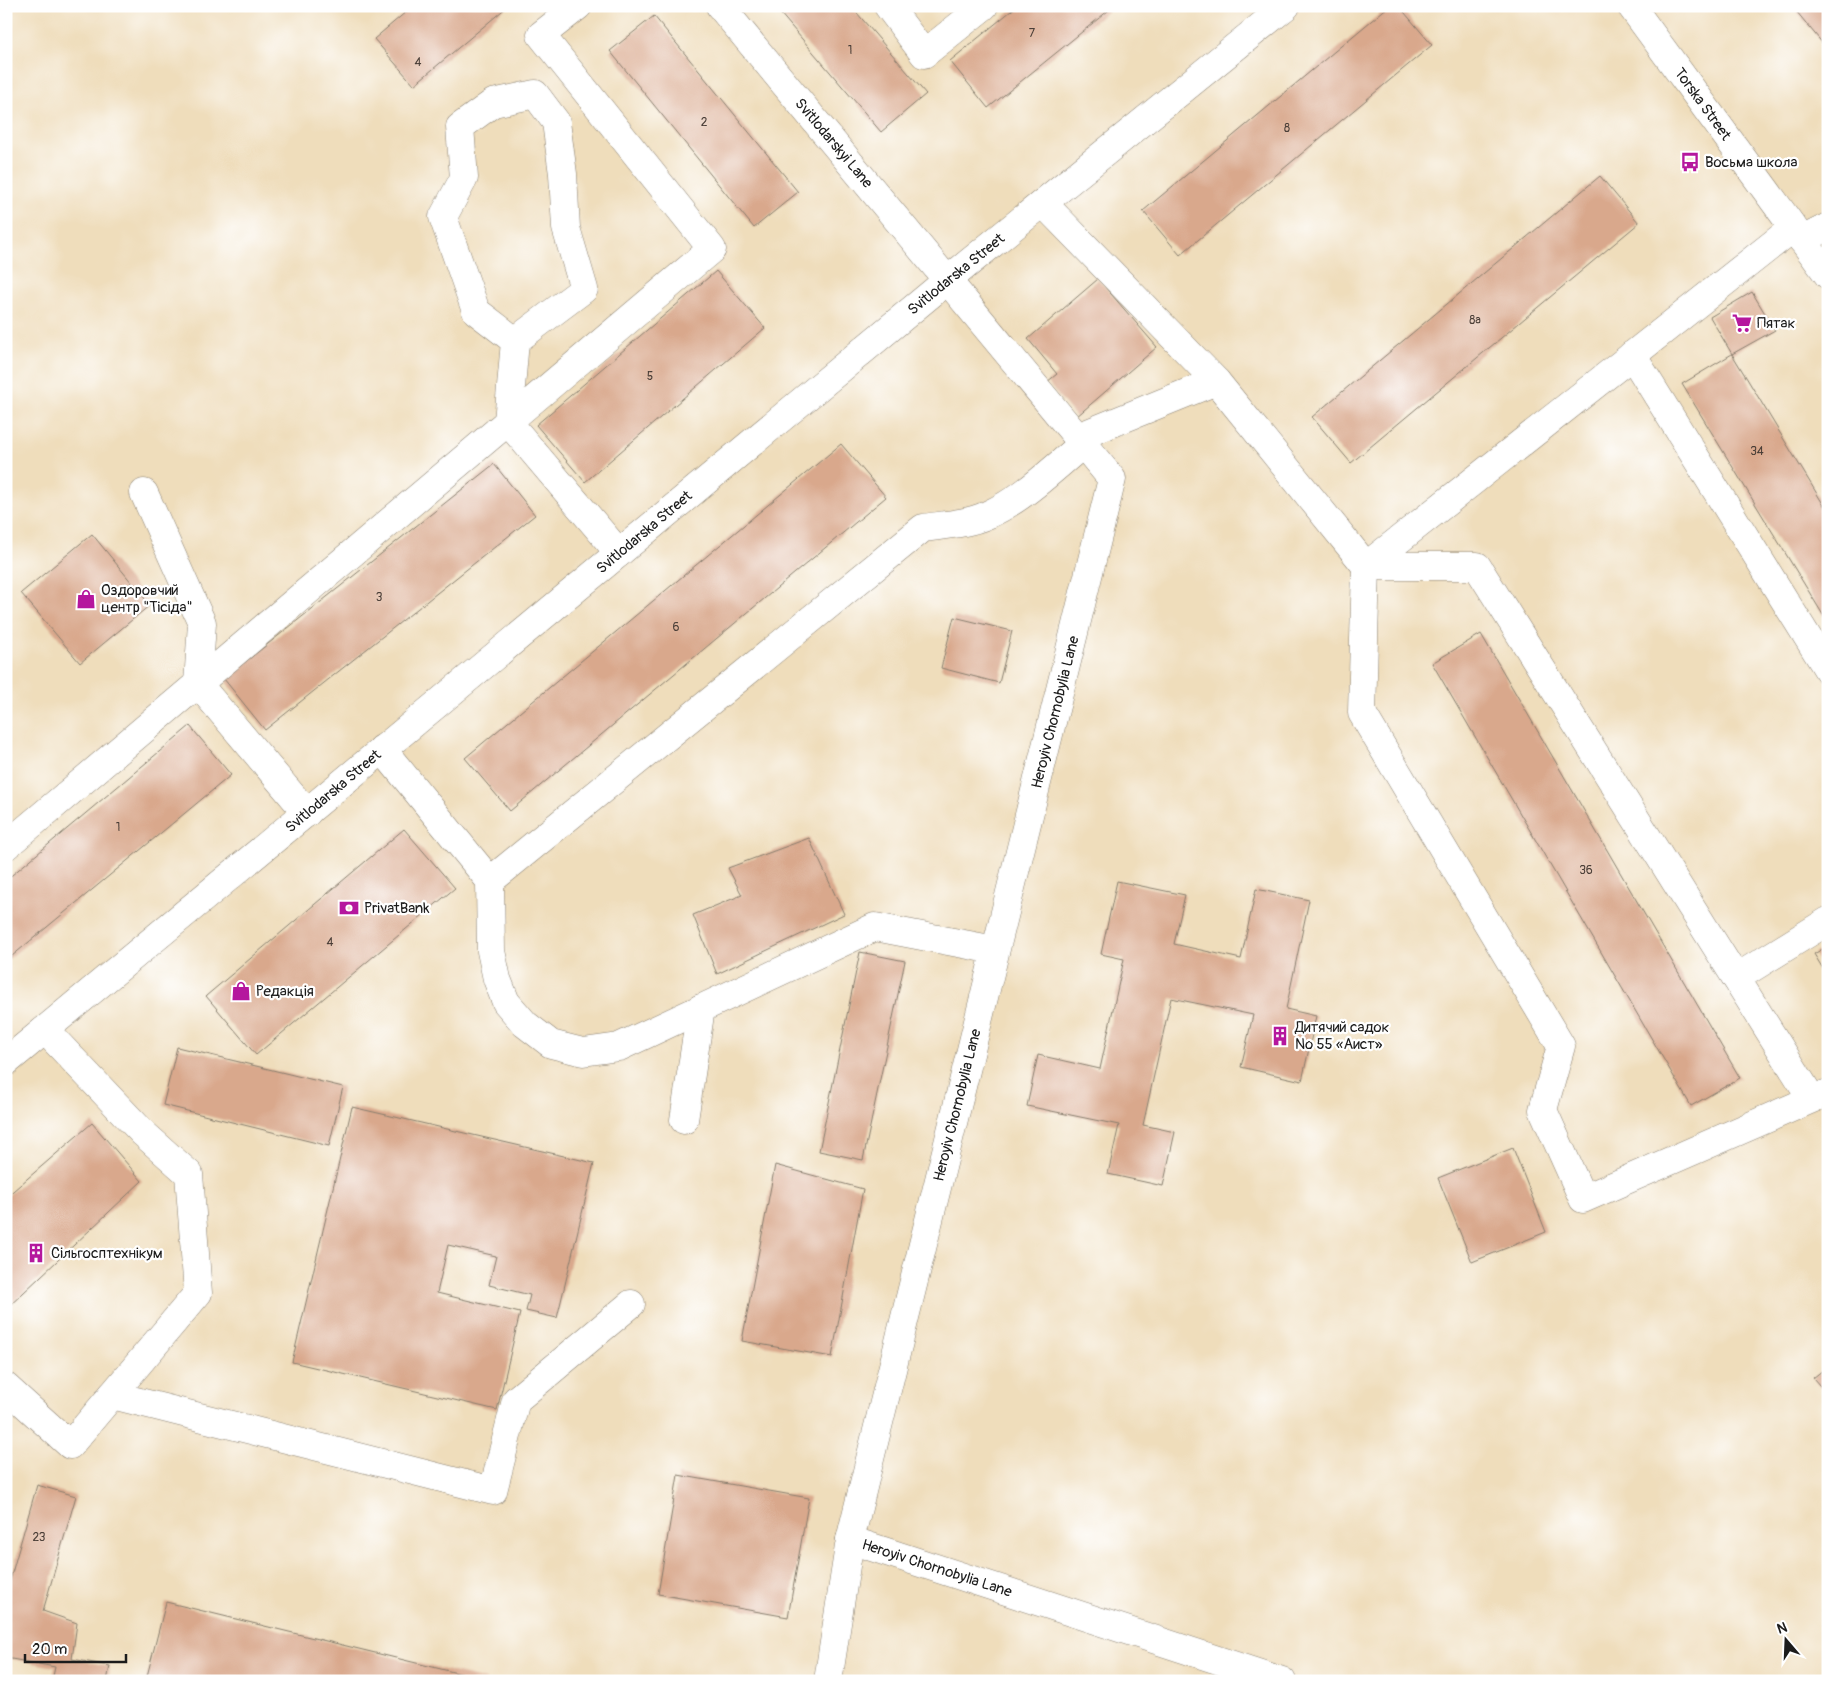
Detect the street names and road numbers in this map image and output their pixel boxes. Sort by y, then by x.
street label: Torska Street [1670,64,1736,145]
street label: Svitlodarskyi Lane [790,94,877,193]
street label: Svitlodarska Street [904,229,1009,319]
street label: Svitlodarska Street [592,486,697,578]
street label: Heroyiv Chornobylia Lane [1027,633,1084,790]
street label: Svitlodarska Street [281,745,386,837]
street label: Heroyiv Chornobylia Lane [929,1026,986,1183]
street label: Heroyiv Chornobylia Lane [859,1535,1015,1602]

